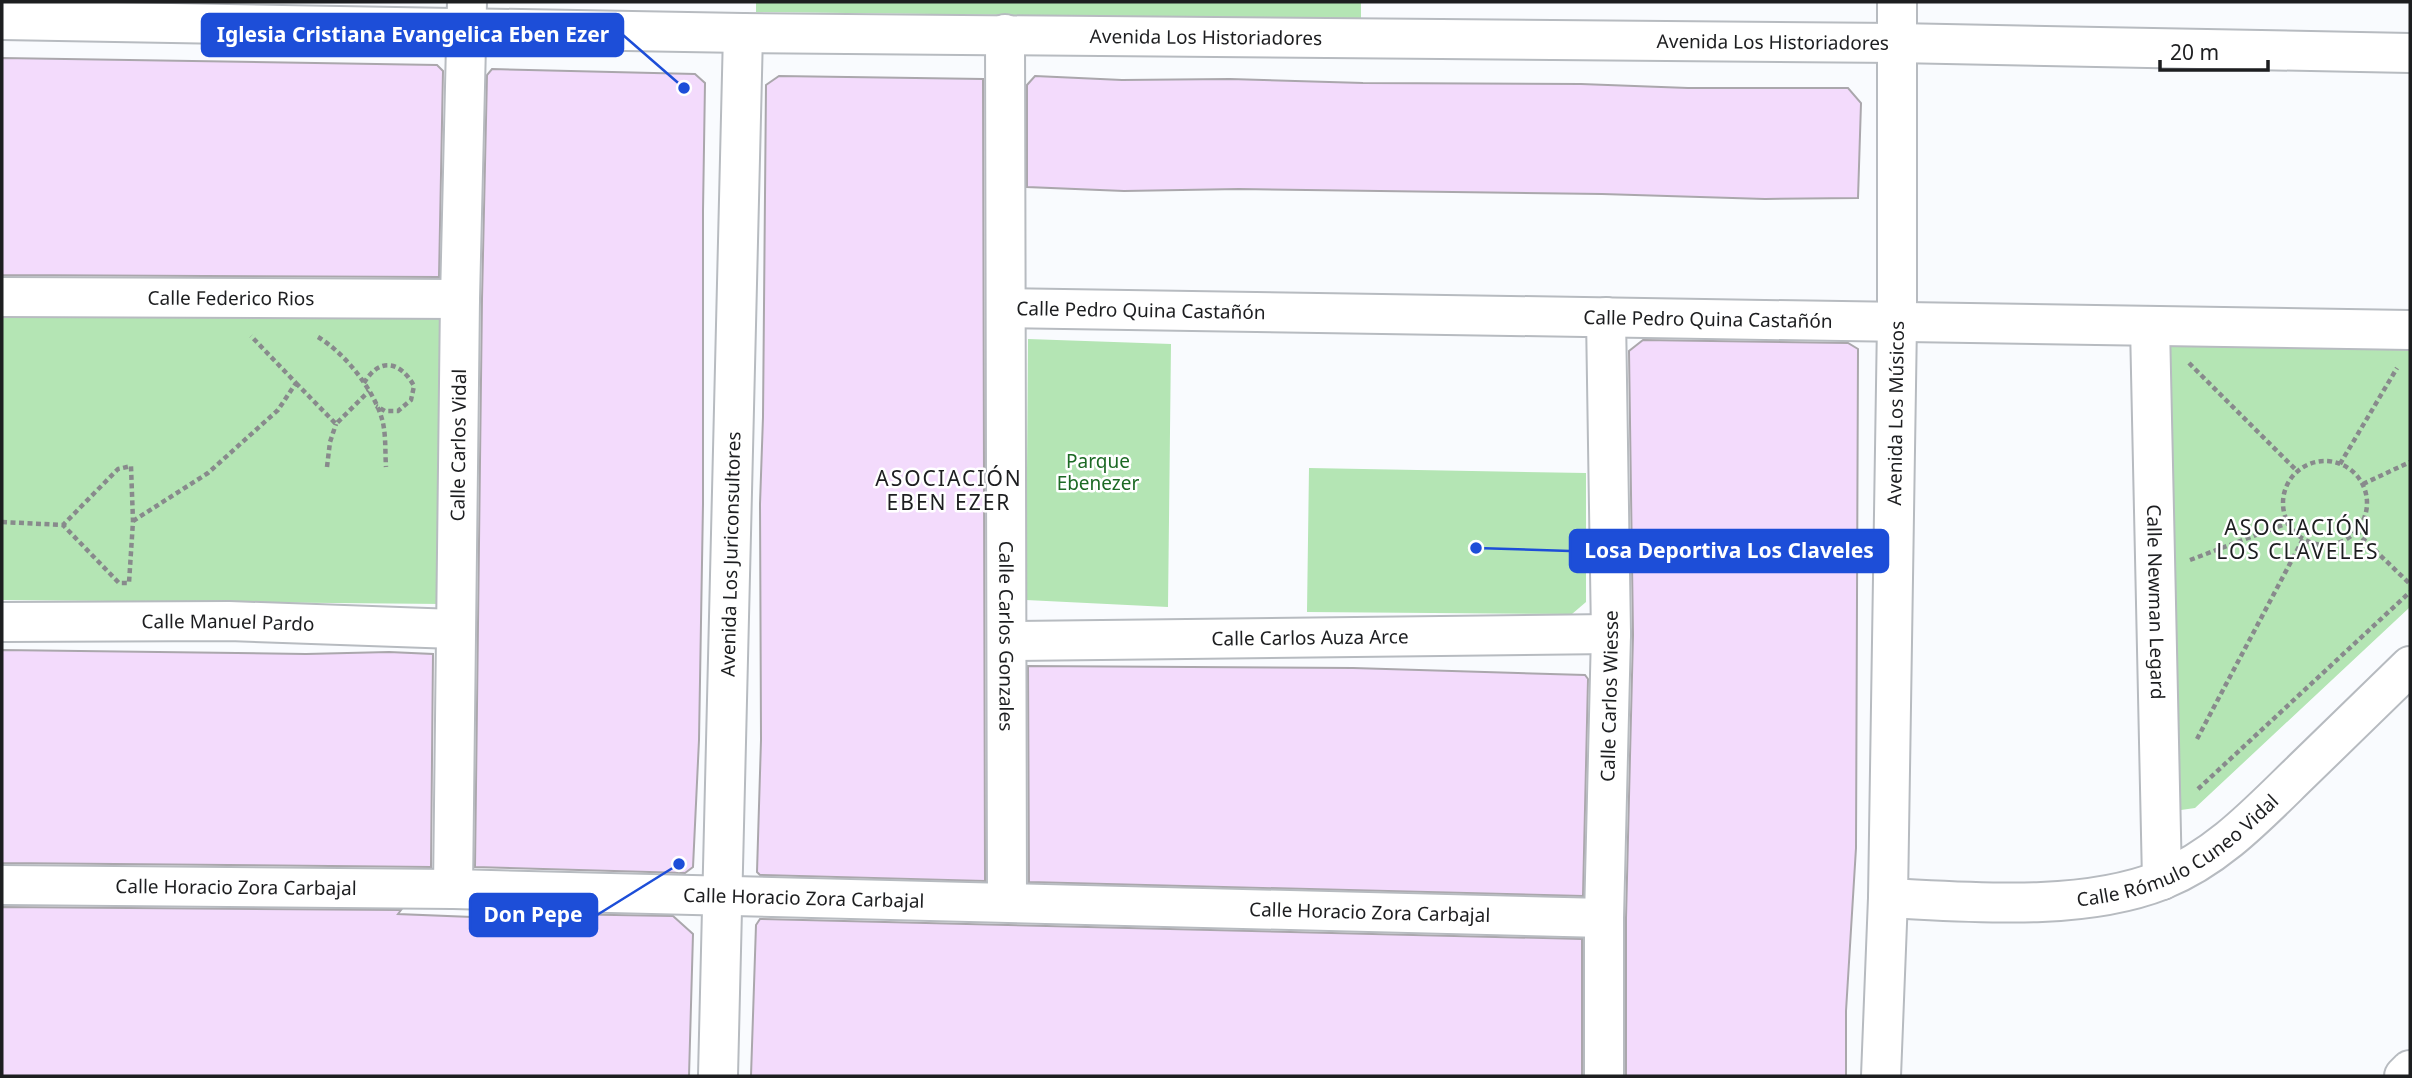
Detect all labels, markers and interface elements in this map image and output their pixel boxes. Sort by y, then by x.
callout: Iglesia Cristiana Evangelica Eben Ezer [202,14,623,56]
text: Iglesia Cristiana Evangelica Eben Ezer [217,20,610,48]
street label: Avenida Los Historiadores [1090,23,1322,51]
street label: Avenida Los Historiadores [1657,28,1889,56]
scale bar [2160,28,2268,72]
text: 20 m [2170,38,2219,66]
street label: Calle Federico Rios [148,285,314,311]
street label: Calle Pedro Quina Castañón [1016,295,1266,325]
street label: Calle Pedro Quina Castañón [1583,304,1833,334]
street label: Avenida Los Músicos [1881,321,1910,506]
street label: Calle Carlos Vidal [444,368,472,522]
street label: Avenida Los Juriconsultores [715,431,746,677]
park label: Parque Ebenezer [1057,448,1140,496]
district label: ASOCIACIÓN EBEN EZER [875,464,1023,516]
street label: Calle Newman Legard [2141,504,2171,700]
district label: ASOCIACIÓN LOS CLAVELES [2216,513,2380,565]
callout: Losa Deportiva Los Claveles [1570,530,1888,572]
text: Losa Deportiva Los Claveles [1584,536,1874,564]
street label: Calle Carlos Gonzales [993,541,1020,731]
street label: Calle Manuel Pardo [141,608,315,637]
street label: Calle Carlos Wiesse [1594,610,1624,782]
street label: Calle Carlos Auza Arce [1211,623,1409,652]
street label: Calle Rómulo Cuneo Vidal [2075,788,2284,912]
street label: Calle Horacio Zora Carbajal [115,873,357,901]
street label: Calle Horacio Zora Carbajal [683,882,925,914]
callout: Don Pepe [470,894,597,936]
street label: Calle Horacio Zora Carbajal [1249,896,1491,928]
text: Don Pepe [484,900,583,928]

